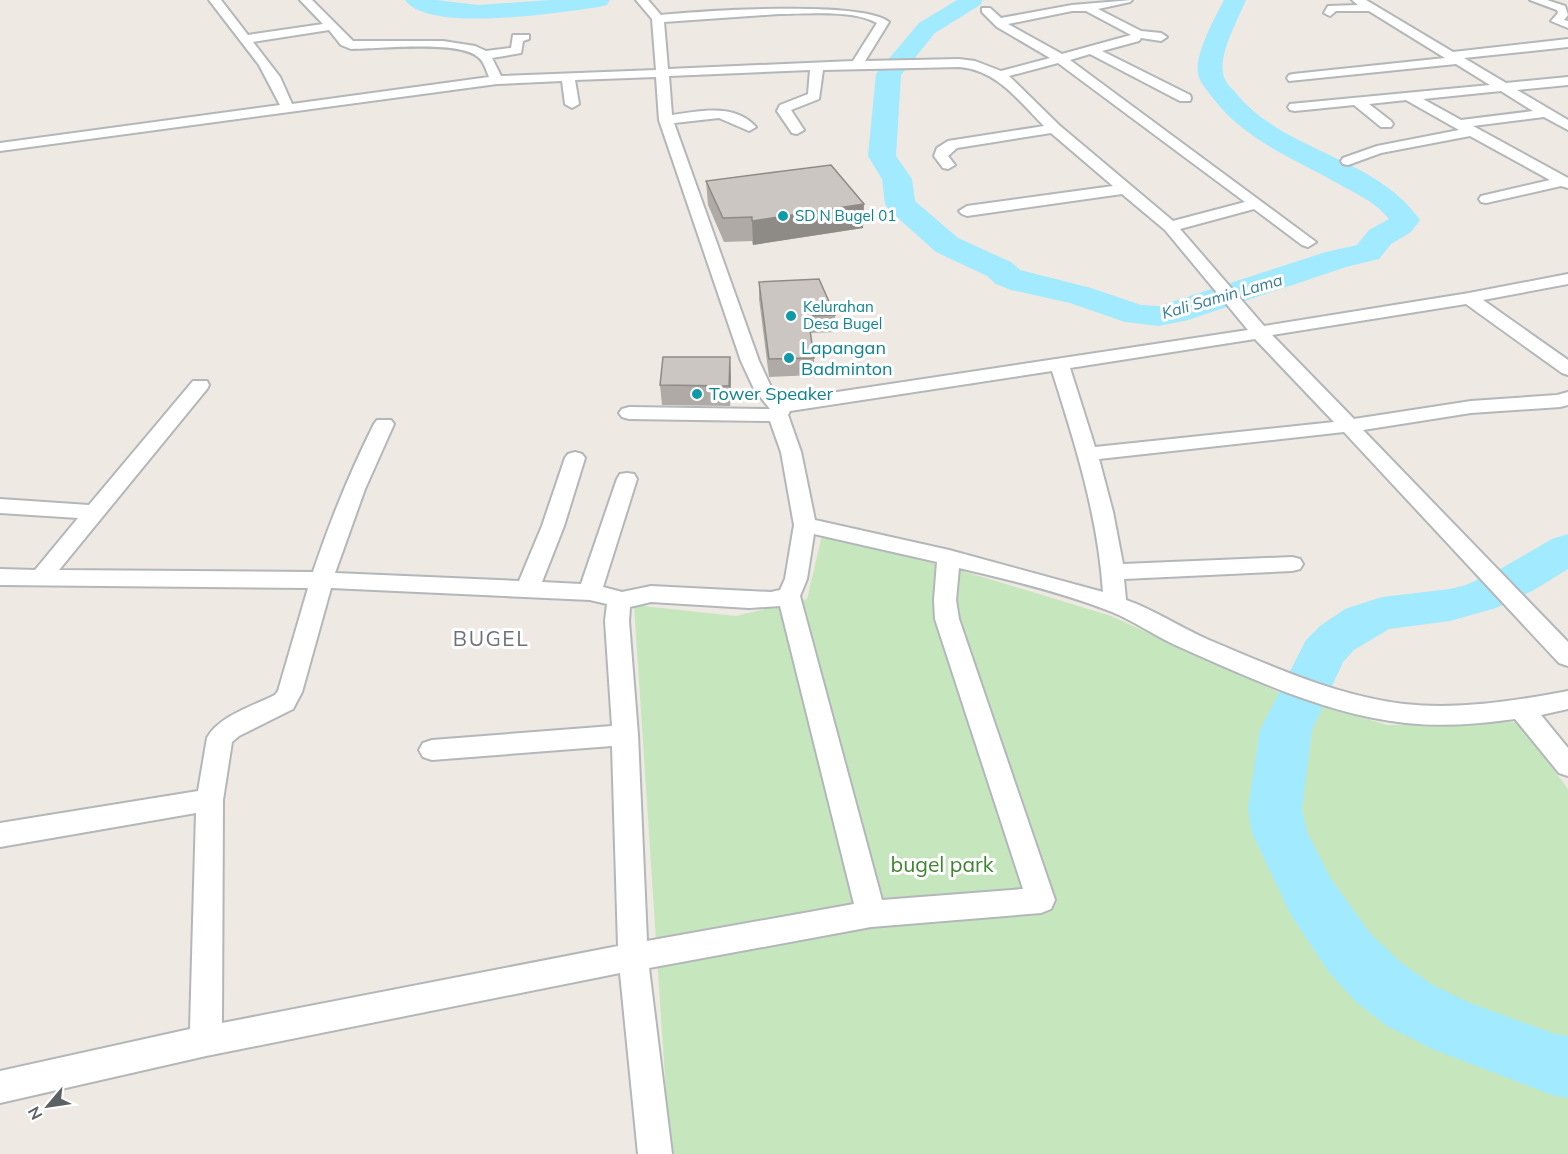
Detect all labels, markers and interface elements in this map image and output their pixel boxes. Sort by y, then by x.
place label: SD N Bugel 01 [795,206,896,225]
marker: SD N Bugel 01 [776,209,790,223]
water label: Kali Samin Lama [1159,269,1285,323]
place label: Kelurahan Desa Bugel [803,297,882,333]
marker: Kelurahan Desa Bugel [784,309,798,323]
place label: Lapangan Badminton [801,336,893,380]
marker: Lapangan Badminton [782,351,796,365]
place label: Tower Speaker [709,382,834,405]
marker: Tower Speaker [690,387,704,401]
district label: BUGEL [453,625,529,651]
park label: bugel park [891,851,994,877]
north arrow [18,1076,78,1136]
text: N [23,1103,47,1123]

